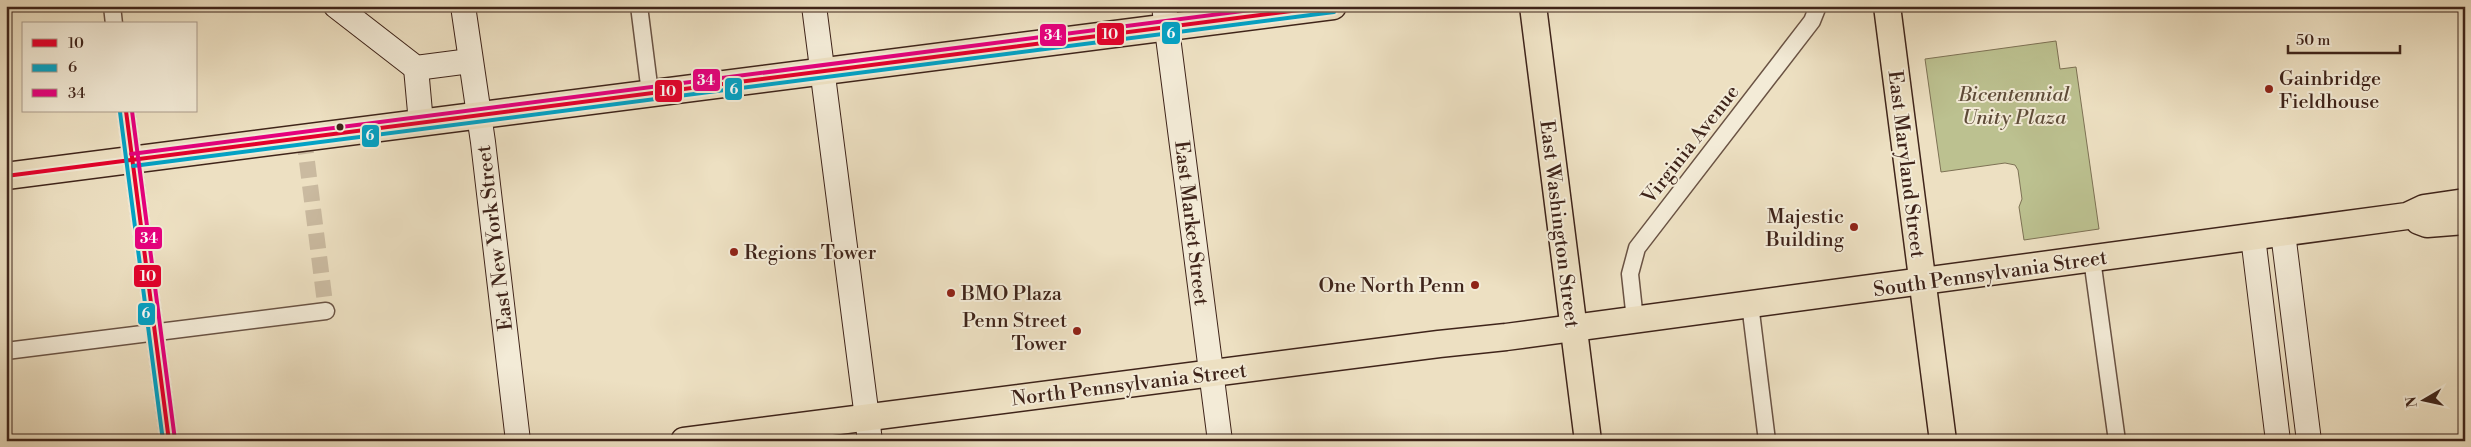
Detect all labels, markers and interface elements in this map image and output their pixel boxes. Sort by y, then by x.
line badge: 6 [1161,21,1181,45]
legend [22,22,198,112]
line badge: 10 [1096,22,1125,46]
scale bar [2288,22,2401,54]
line badge: 34 [1039,23,1067,47]
text: 6 [1167,25,1176,43]
text: 10 [1102,26,1118,44]
text: 34 [1044,27,1062,45]
text: 50 m [2296,31,2330,50]
text: 10 [68,34,84,53]
text: 6 [68,58,77,77]
place label: Gainbridge Fieldhouse [2279,67,2381,115]
line badge: 34 [692,68,721,92]
street label: East Maryland Street [1882,69,1929,259]
text: 34 [697,72,715,90]
line badge: 6 [724,77,743,101]
line badge: 10 [654,79,683,103]
text: 6 [730,81,739,99]
street label: Virginia Avenue [1636,81,1745,210]
text: 10 [660,83,676,101]
park label: Bicentennial Unity Plaza [1957,83,2070,131]
marker: Gainbridge Fieldhouse [2263,83,2275,95]
text: 34 [68,84,86,103]
street label: East Washington Street [1533,119,1584,329]
unlabelled marker [335,122,345,132]
line badge: 6 [361,124,380,148]
text: 6 [366,127,375,145]
street label: East Market Street [1168,139,1213,307]
street label: East New York Street [472,144,519,332]
place label: Majestic Building [1765,205,1845,253]
marker: Majestic Building [1848,221,1860,233]
line badge: 34 [134,226,163,250]
text: 34 [140,230,158,248]
place label: Regions Tower [744,241,877,266]
marker: Regions Tower [728,246,740,258]
street label: South Pennsylvania Street [1872,246,2109,303]
line badge: 10 [133,264,162,288]
text: 10 [140,268,156,286]
place label: One North Penn [1318,274,1465,299]
marker: One North Penn [1469,279,1481,291]
place label: BMO Plaza [960,282,1063,307]
marker: BMO Plaza [945,287,957,299]
line badge: 6 [137,302,156,326]
text: 6 [142,305,151,323]
place label: Penn Street Tower [962,309,1067,357]
marker: Penn Street Tower [1071,325,1083,337]
street label: North Pennsylvania Street [1010,359,1248,412]
north arrow [2398,374,2448,424]
text: N [2402,395,2422,409]

